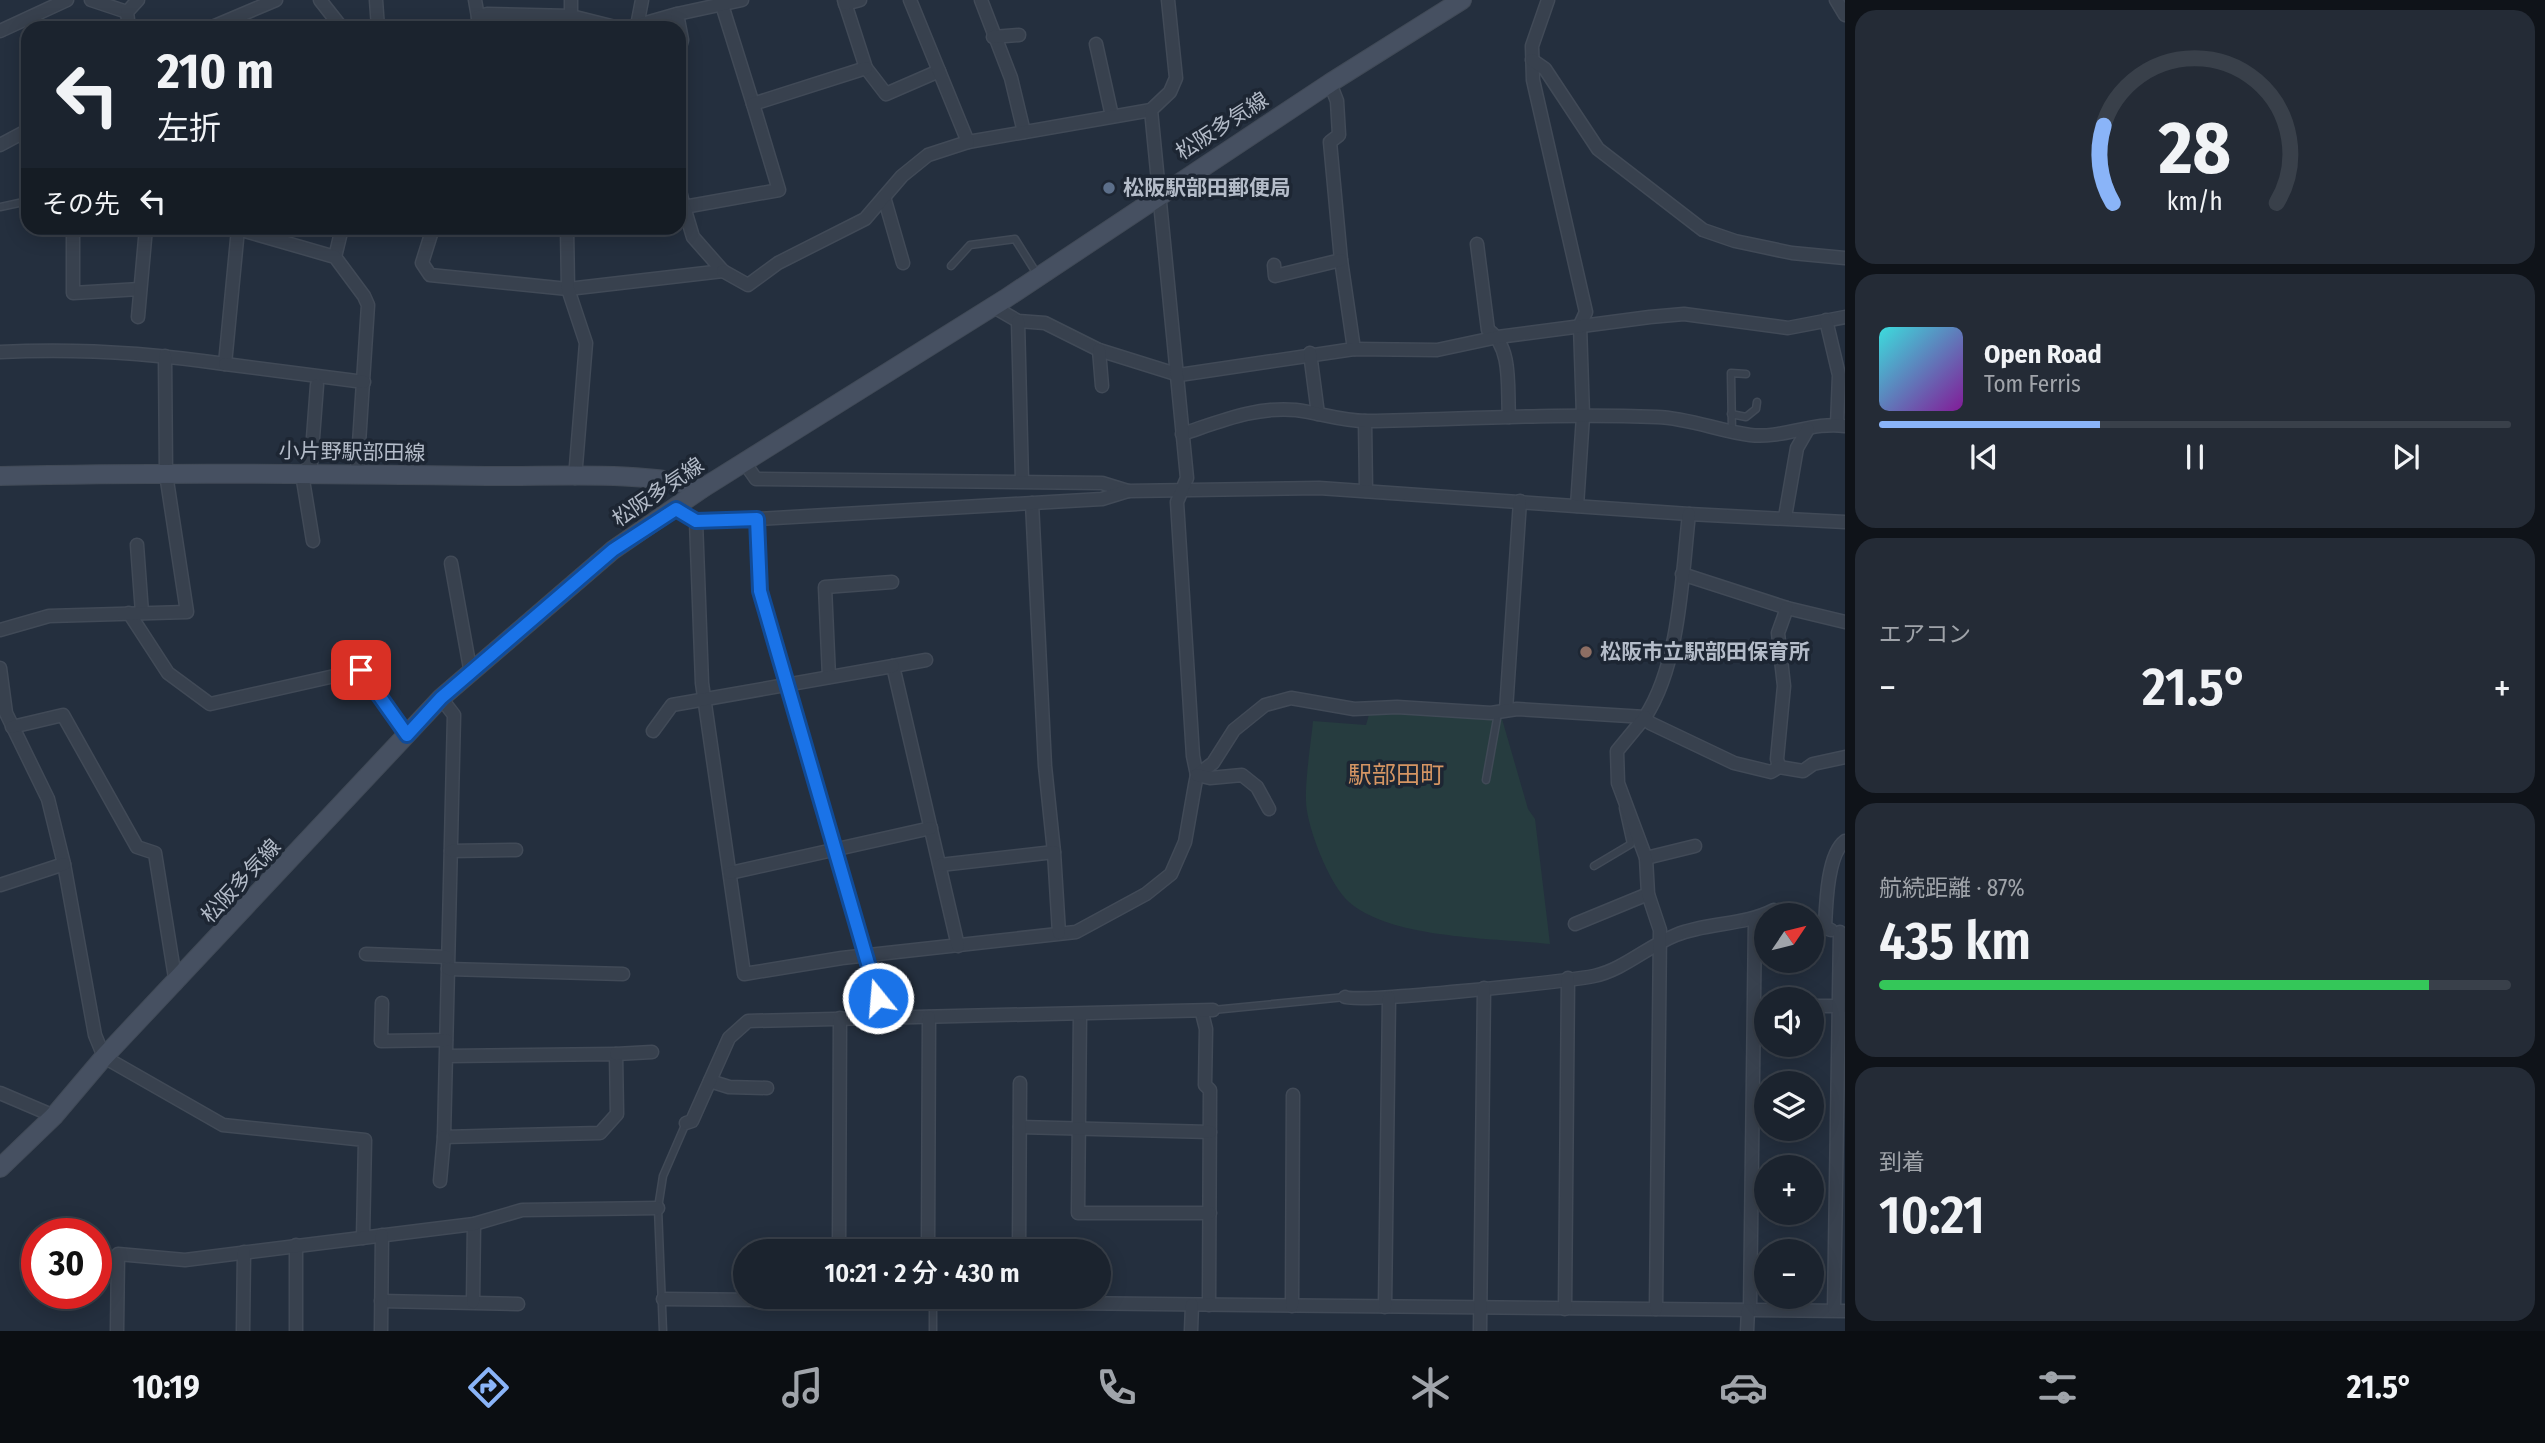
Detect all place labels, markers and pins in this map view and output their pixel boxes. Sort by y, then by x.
place label: 松阪駅部田郵便局 [1123,175,1291,201]
marker: 松阪駅部田郵便局 [1101,180,1117,196]
place label: 松阪市立駅部田保育所 [1600,639,1810,665]
pin [331,640,391,700]
marker: 松阪市立駅部田保育所 [1578,644,1594,660]

